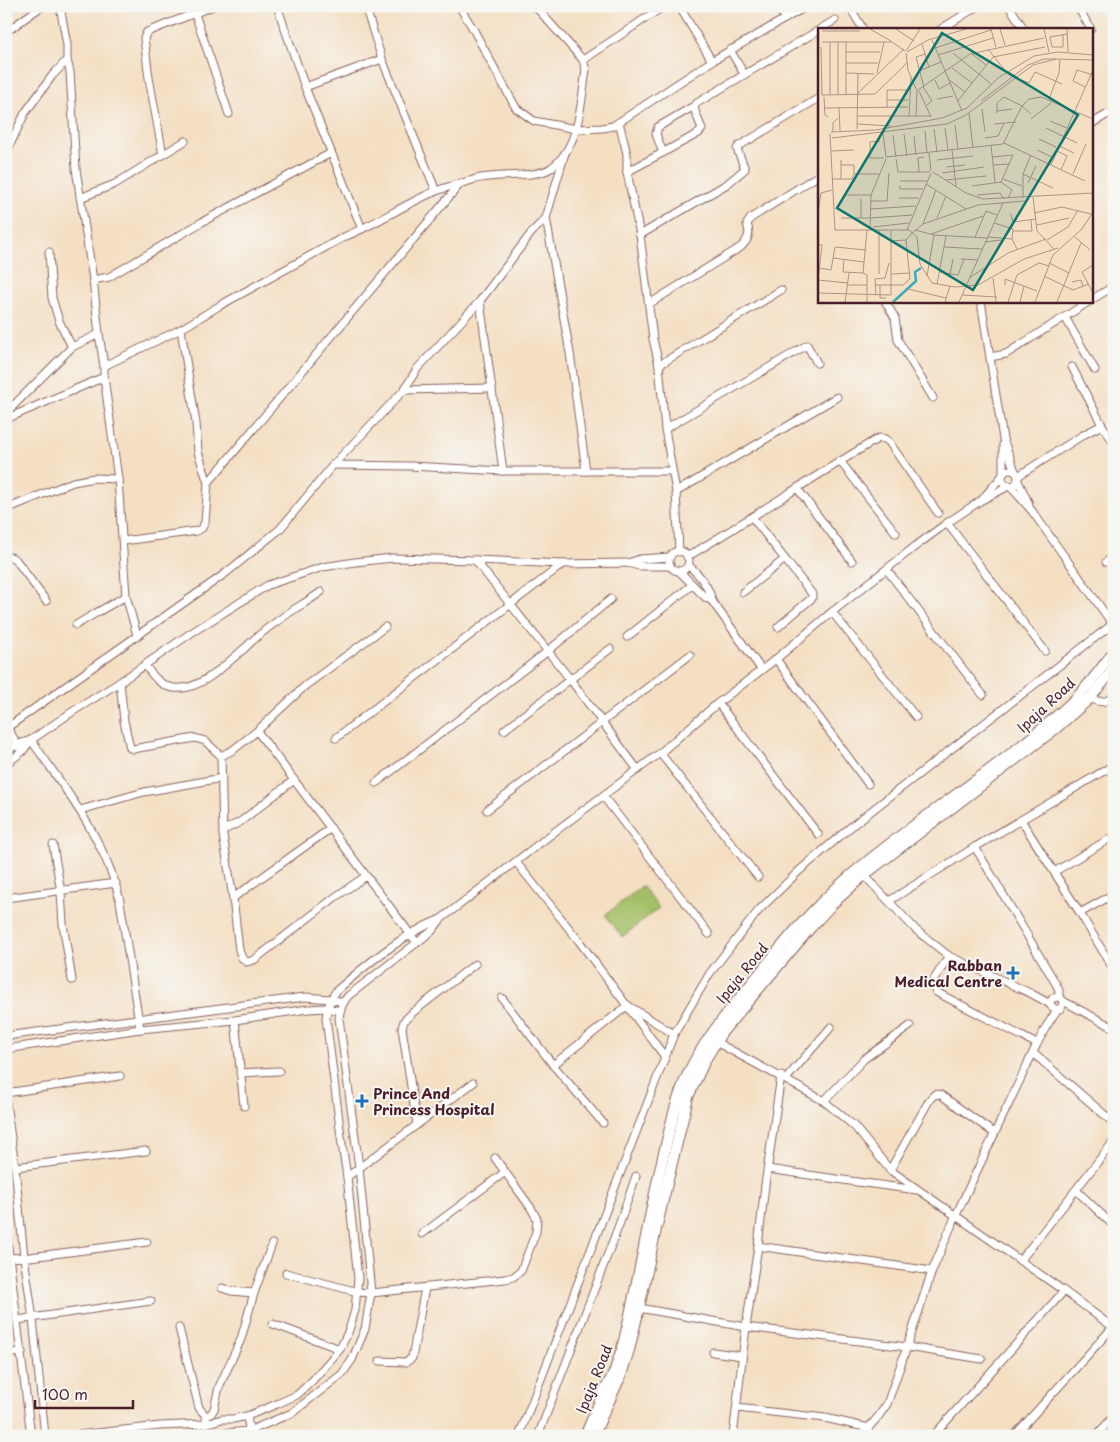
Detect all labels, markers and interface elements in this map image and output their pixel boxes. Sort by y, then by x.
inset map [818,28,1092,302]
street label: Ipaja Road [1012,673,1080,737]
street label: Ipaja Road [711,938,773,1008]
place label: Rabban Medical Centre [895,955,1002,992]
marker: Rabban Medical Centre [1006,966,1020,980]
place label: Prince And Princess Hospital [373,1083,495,1120]
marker: Prince And Princess Hospital [355,1094,369,1108]
street label: Ipaja Road [571,1341,617,1417]
scale bar [35,1377,132,1409]
text: 100 m [42,1382,88,1405]

